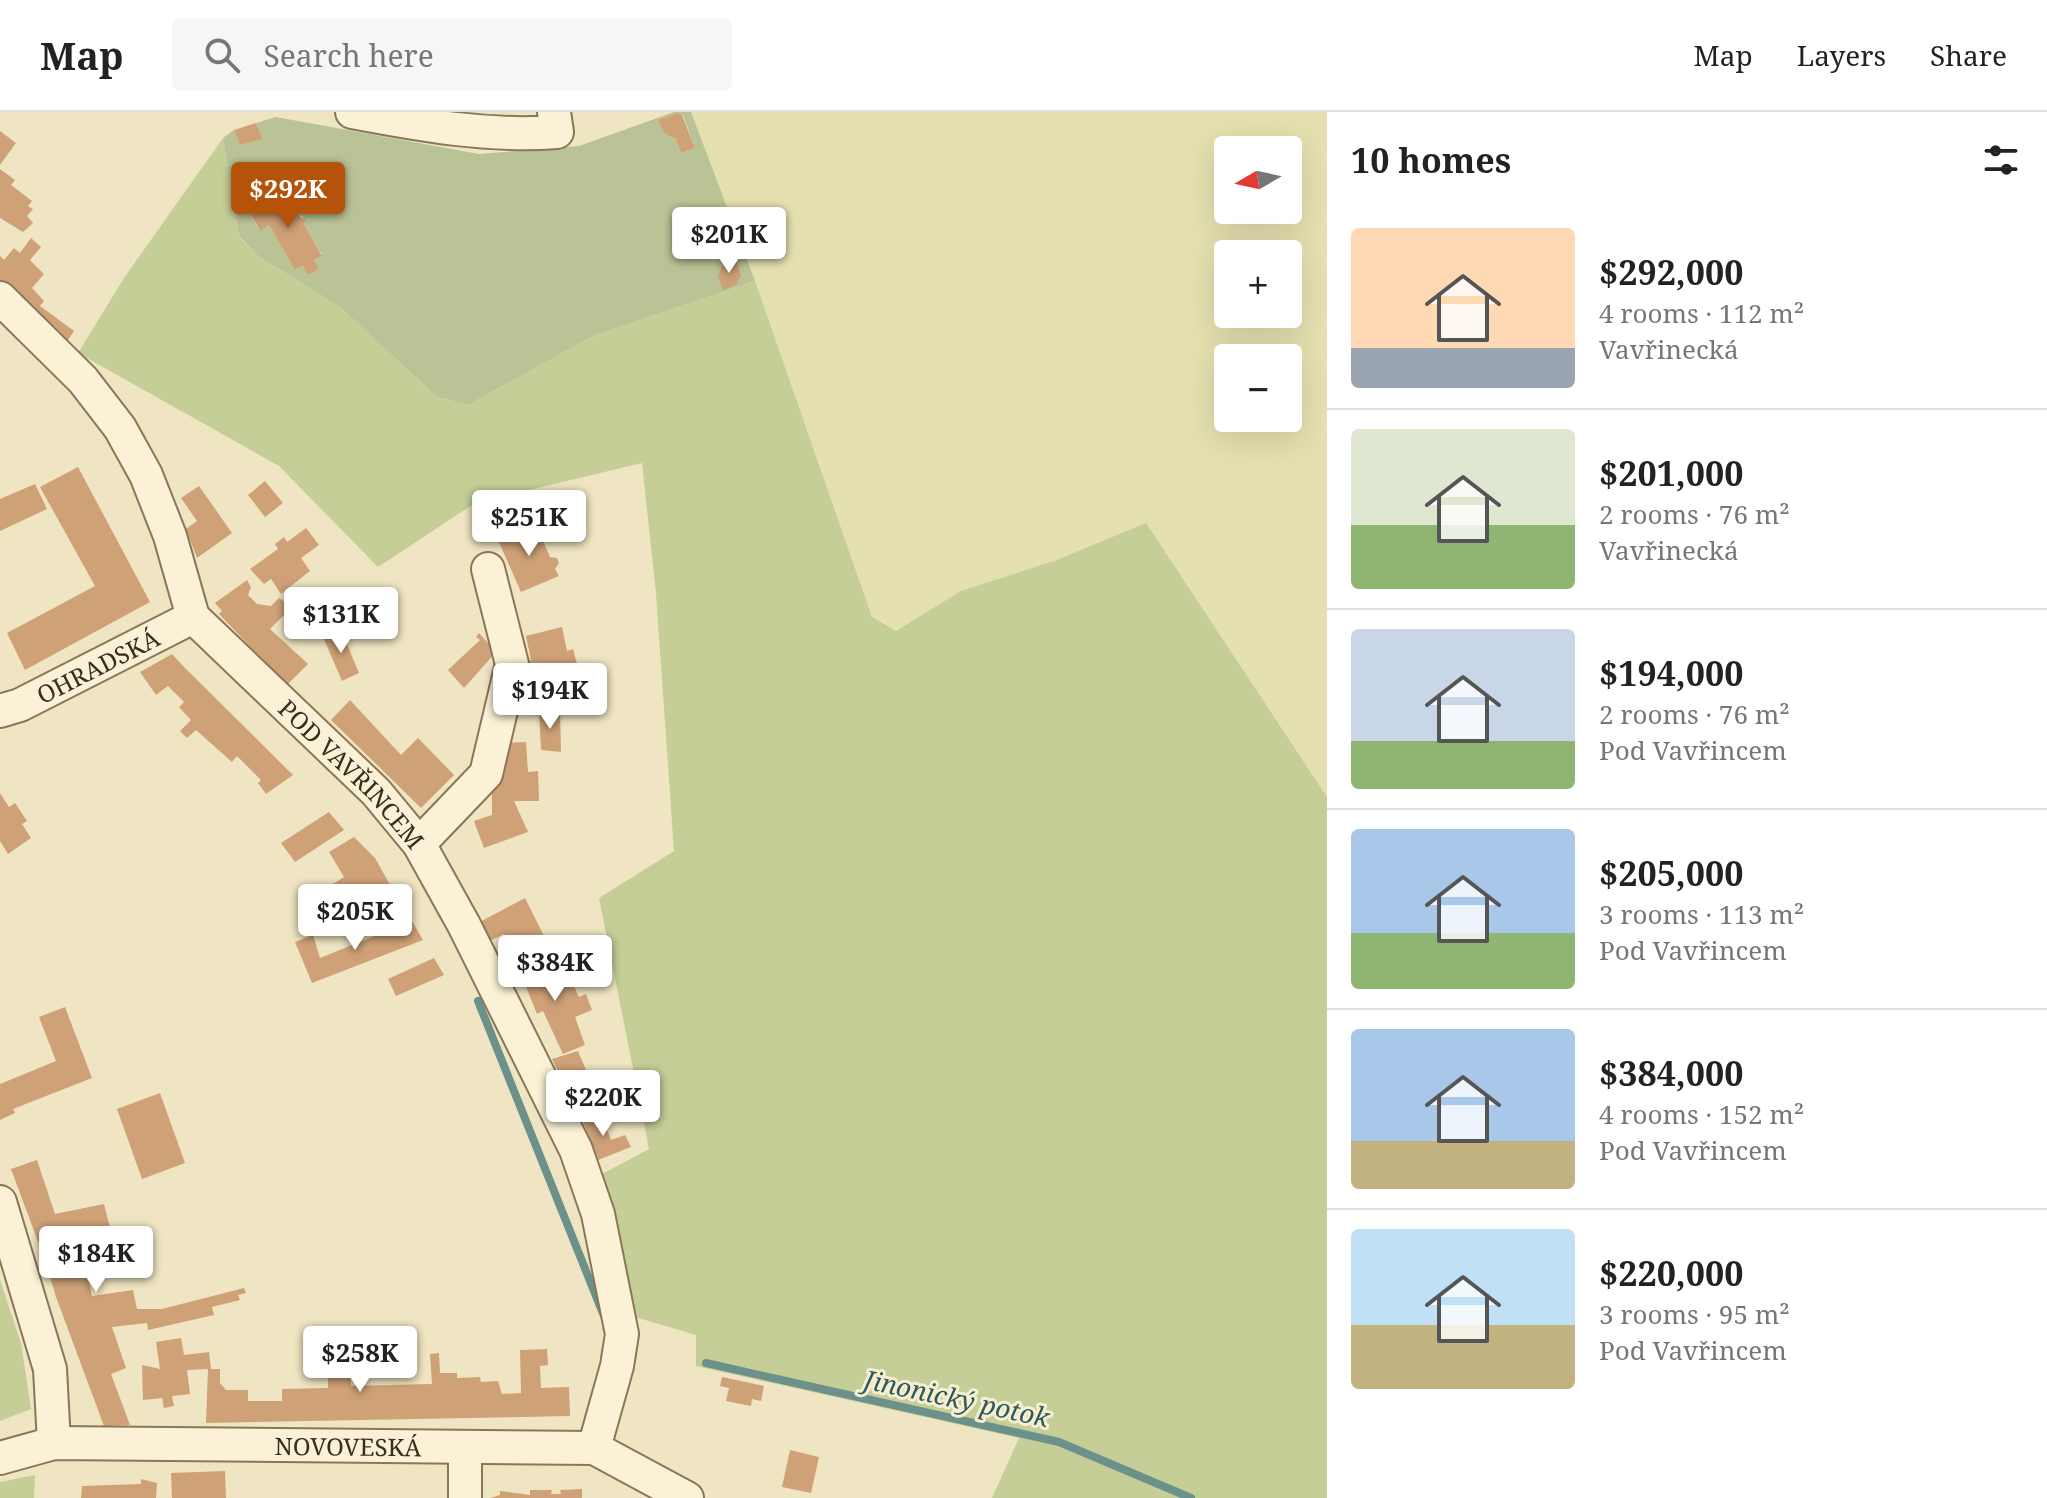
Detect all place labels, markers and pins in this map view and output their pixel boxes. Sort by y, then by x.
pin: $292K [232,162,344,230]
pin: $201K [673,207,785,275]
pin: $251K [473,490,585,558]
pin: $131K [285,587,397,655]
pin: $194K [494,663,606,731]
pin: $205K [299,884,411,952]
pin: $384K [499,935,611,1003]
pin: $220K [547,1070,659,1138]
pin: $184K [40,1226,152,1294]
pin: $258K [304,1326,416,1394]

